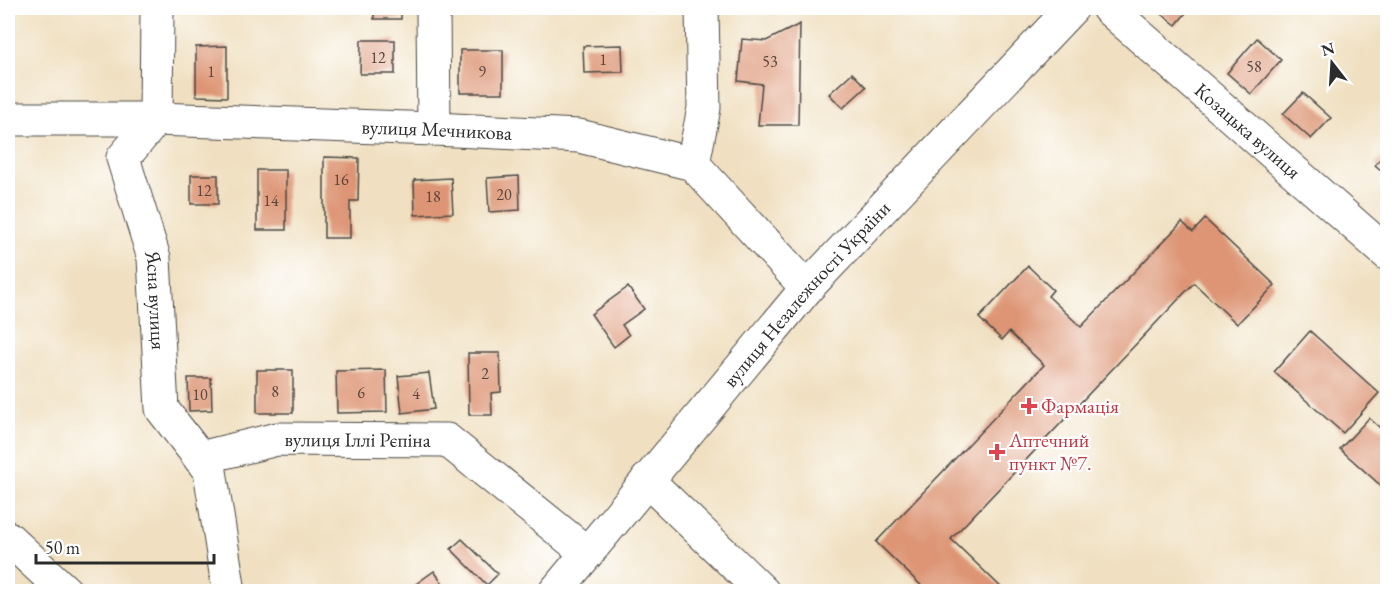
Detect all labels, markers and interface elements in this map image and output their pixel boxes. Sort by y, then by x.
north arrow [1302,33,1362,93]
text: N [1318,37,1337,61]
house number: 12 [370,47,386,68]
house number: 1 [599,49,607,70]
house number: 53 [762,51,778,72]
house number: 58 [1246,56,1262,77]
house number: 1 [207,61,215,82]
house number: 9 [478,61,486,82]
street label: Козацька вулиця [1189,77,1306,185]
street label: вулиця Мечникова [361,113,513,146]
house number: 16 [333,169,349,190]
house number: 12 [196,180,212,201]
house number: 20 [496,184,512,205]
house number: 18 [425,186,441,207]
house number: 14 [263,190,279,211]
street label: вулиця Незалежності України [717,195,896,393]
street label: Ясна вулиця [139,246,172,351]
house number: 2 [481,363,489,384]
house number: 8 [271,381,279,402]
house number: 6 [357,382,365,403]
house number: 4 [412,383,420,404]
house number: 10 [192,384,208,405]
place label: Фармація [1041,393,1119,419]
marker: Фармація [1022,399,1036,413]
street label: вулиця Іллі Рєпіна [285,426,431,453]
place label: Аптечний пункт №7. [1008,427,1092,476]
marker: Аптечний пункт №7. [990,445,1004,459]
scale bar [36,527,214,565]
text: 50 m [45,536,80,559]

